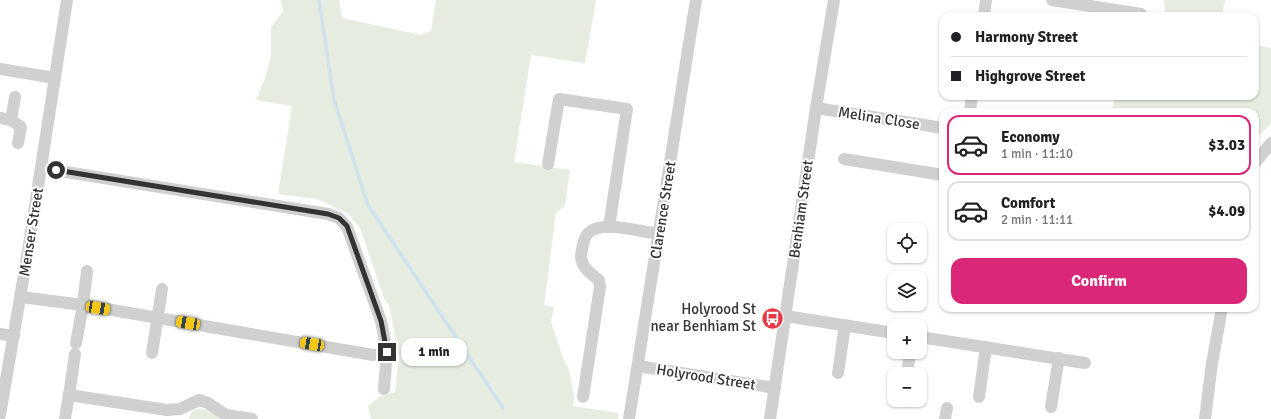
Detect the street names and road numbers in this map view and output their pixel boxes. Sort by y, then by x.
street label: Melina Close [837,103,921,133]
street label: Benhiam Street [785,159,817,259]
street label: Clarence Street [646,160,680,260]
street label: Menser Street [15,186,47,278]
street label: Holyrood Street [655,360,757,394]

